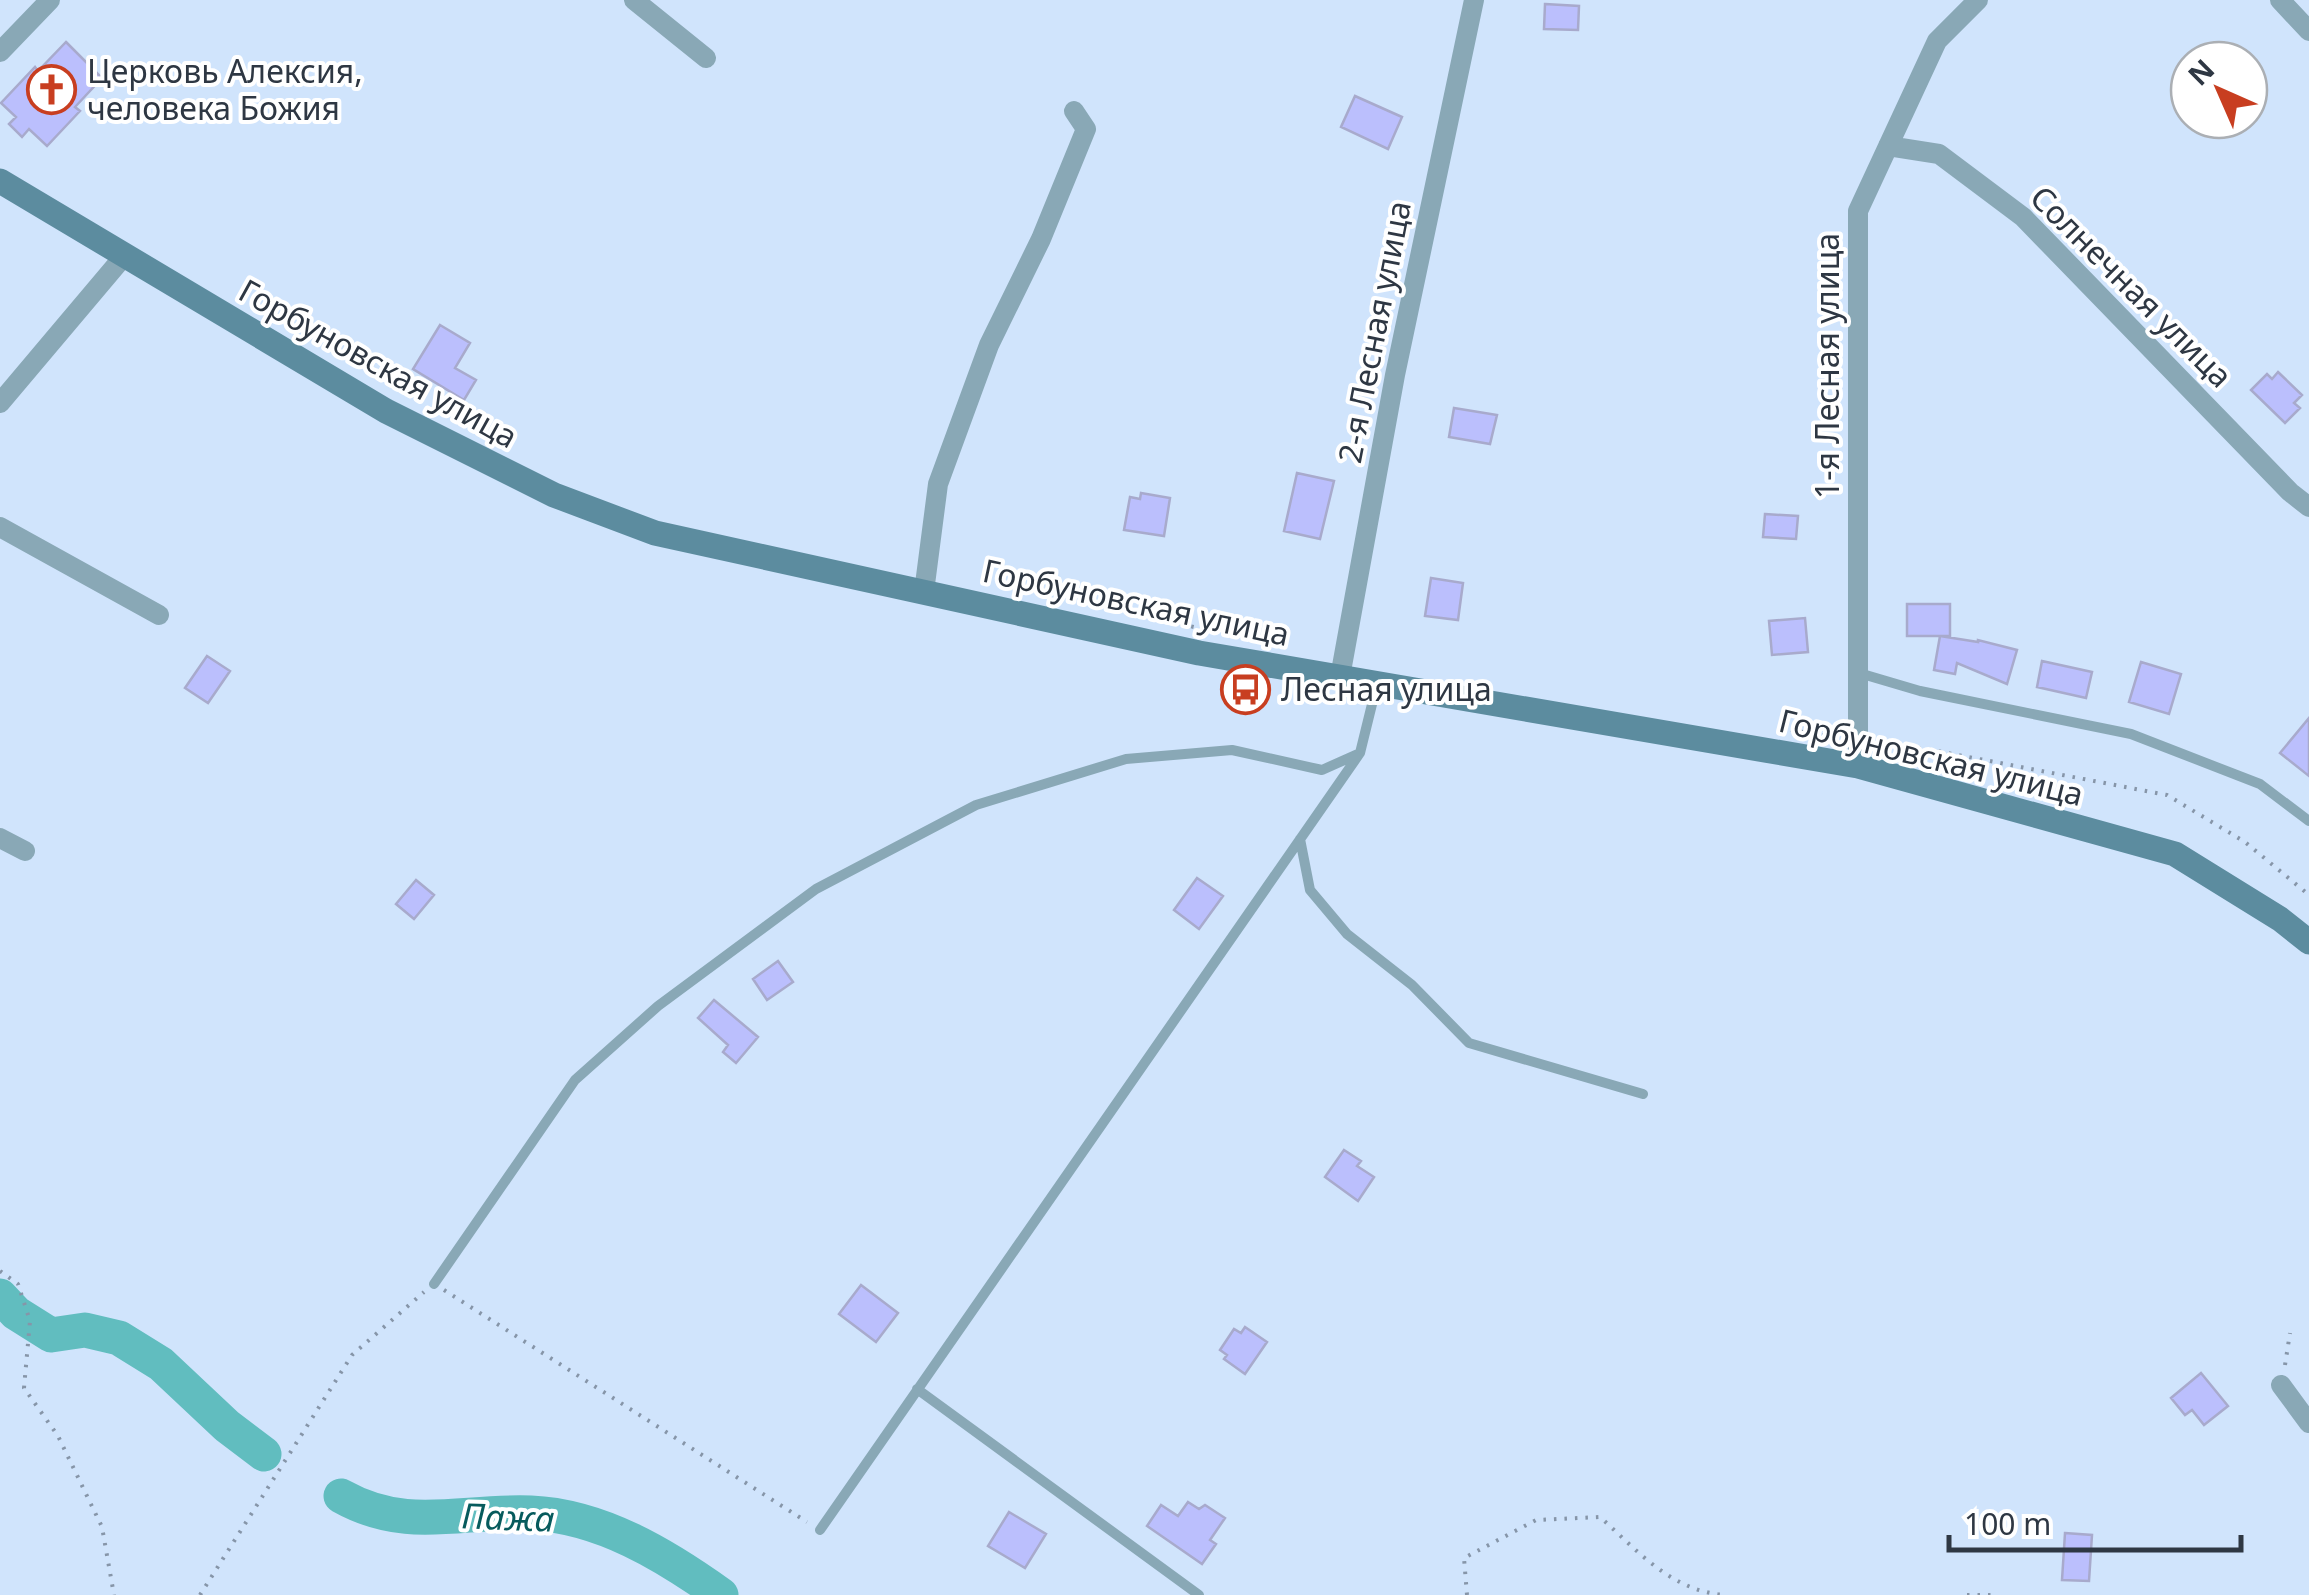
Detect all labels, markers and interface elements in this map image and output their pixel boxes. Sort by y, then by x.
north arrow [2169,40,2269,140]
place label: Церковь Алексия, человека Божия [87,49,363,129]
text: N [2179,50,2222,93]
church icon: Церковь Алексия, человека Божия [26,64,78,116]
street label: Солнечная улица [2022,176,2242,396]
street label: 2-я Лесная улица [1327,197,1420,466]
street label: 1-я Лесная улица [1805,233,1848,499]
street label: Горбуновская улица [232,268,526,457]
street label: Горбуновская улица [979,548,1293,655]
bus stop icon: Лесная улица [1220,664,1272,716]
place label: Лесная улица [1281,667,1492,710]
street label: Горбуновская улица [1775,698,2088,815]
scale bar [1949,1490,2242,1552]
water label: Пажа [461,1491,555,1542]
text: 100 m [1964,1503,2051,1544]

